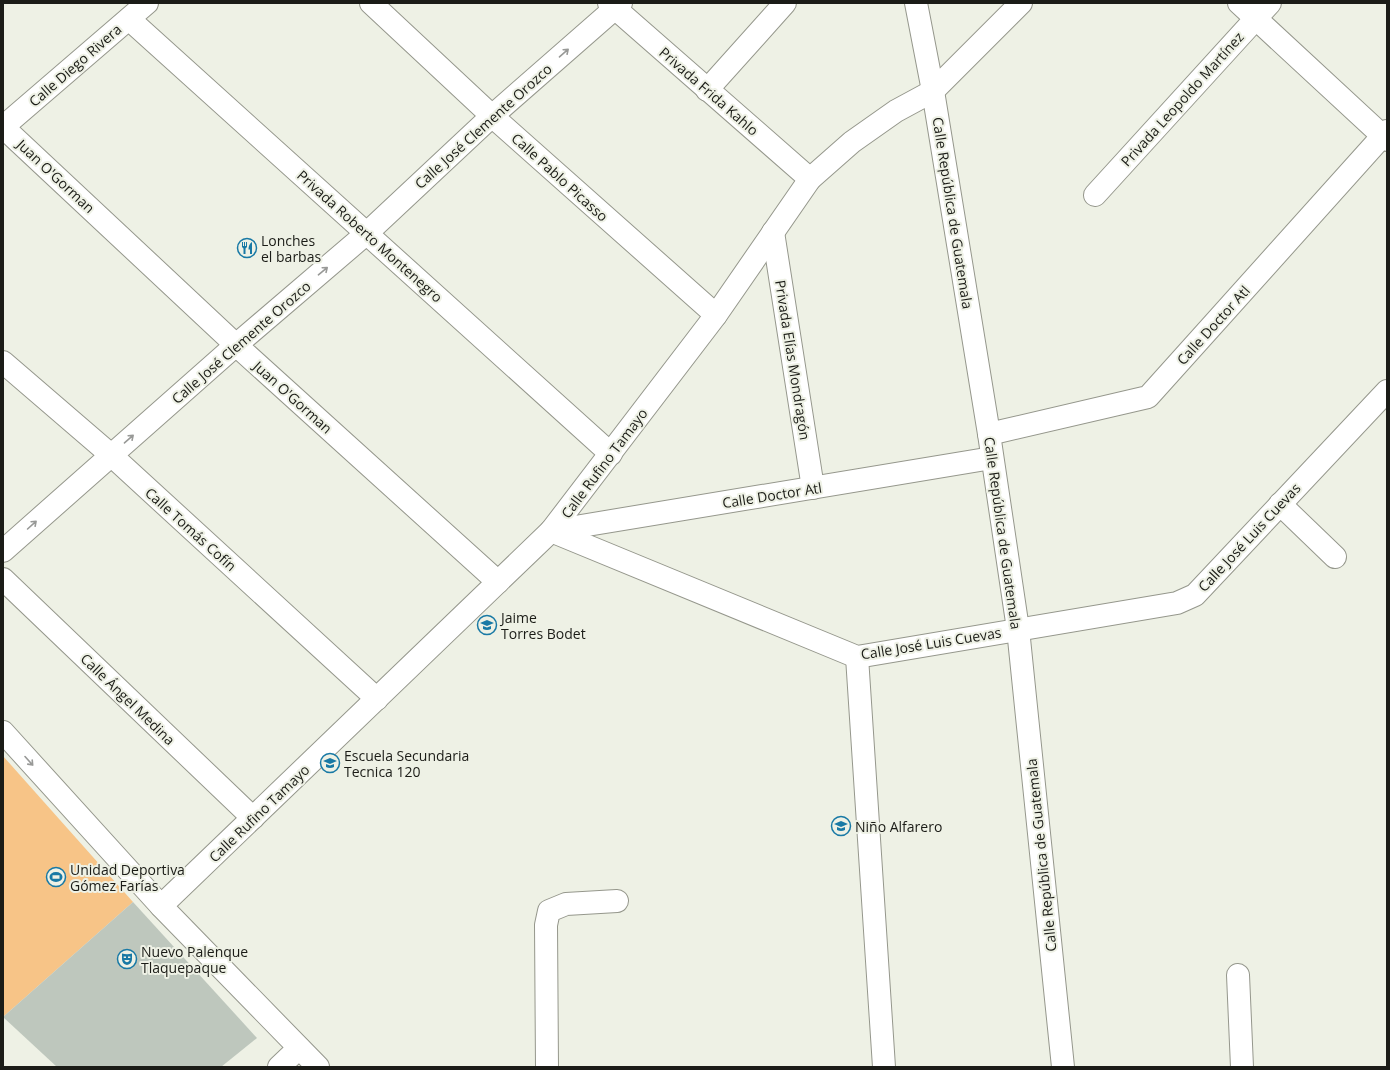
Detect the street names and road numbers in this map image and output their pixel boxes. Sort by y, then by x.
street label: Calle Diego Rivera [25,19,125,111]
street label: Privada Leopoldo Martínez [1116,27,1248,170]
street label: Privada Frida Kahlo [655,43,763,139]
street label: Calle José Clemente Orozco [410,59,556,193]
street label: Calle República de Guatemala [928,116,978,310]
street label: Calle Pablo Picasso [508,129,612,225]
street label: Juan O'Gorman [12,134,99,217]
street label: Privada Roberto Montenegro [293,166,447,306]
street label: Calle José Clemente Orozco [167,276,315,408]
street label: Privada Elías Mondragón [771,279,815,441]
street label: Calle Doctor Atl [1172,281,1254,369]
street label: Juan O'Gorman [248,355,337,438]
street label: Calle Rufino Tamayo [556,404,652,522]
street label: Calle República de Guatemala [980,436,1026,630]
street label: Calle Doctor Atl [721,478,823,512]
street label: Calle José Luis Cuevas [1194,478,1305,595]
street label: Calle Tomás Cofín [141,483,241,575]
street label: Calle José Luis Cuevas [859,622,1003,663]
street label: Calle Ángel Medina [77,649,179,749]
street label: Calle República de Guatemala [1021,757,1061,953]
street label: Calle Rufino Tamayo [205,760,313,866]

